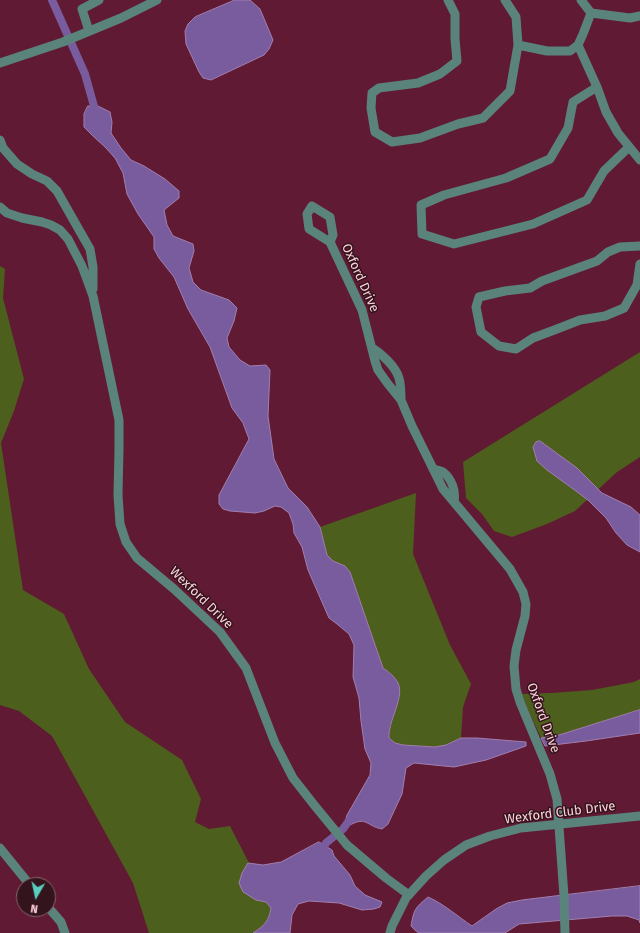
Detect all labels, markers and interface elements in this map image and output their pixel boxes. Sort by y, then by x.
street label: Oxford Drive [338,241,382,315]
street label: Wexford Drive [166,564,236,632]
street label: Oxford Drive [523,681,563,755]
street label: Wexford Club Drive [504,798,616,828]
north arrow [16,877,56,917]
text: N [30,901,39,915]

